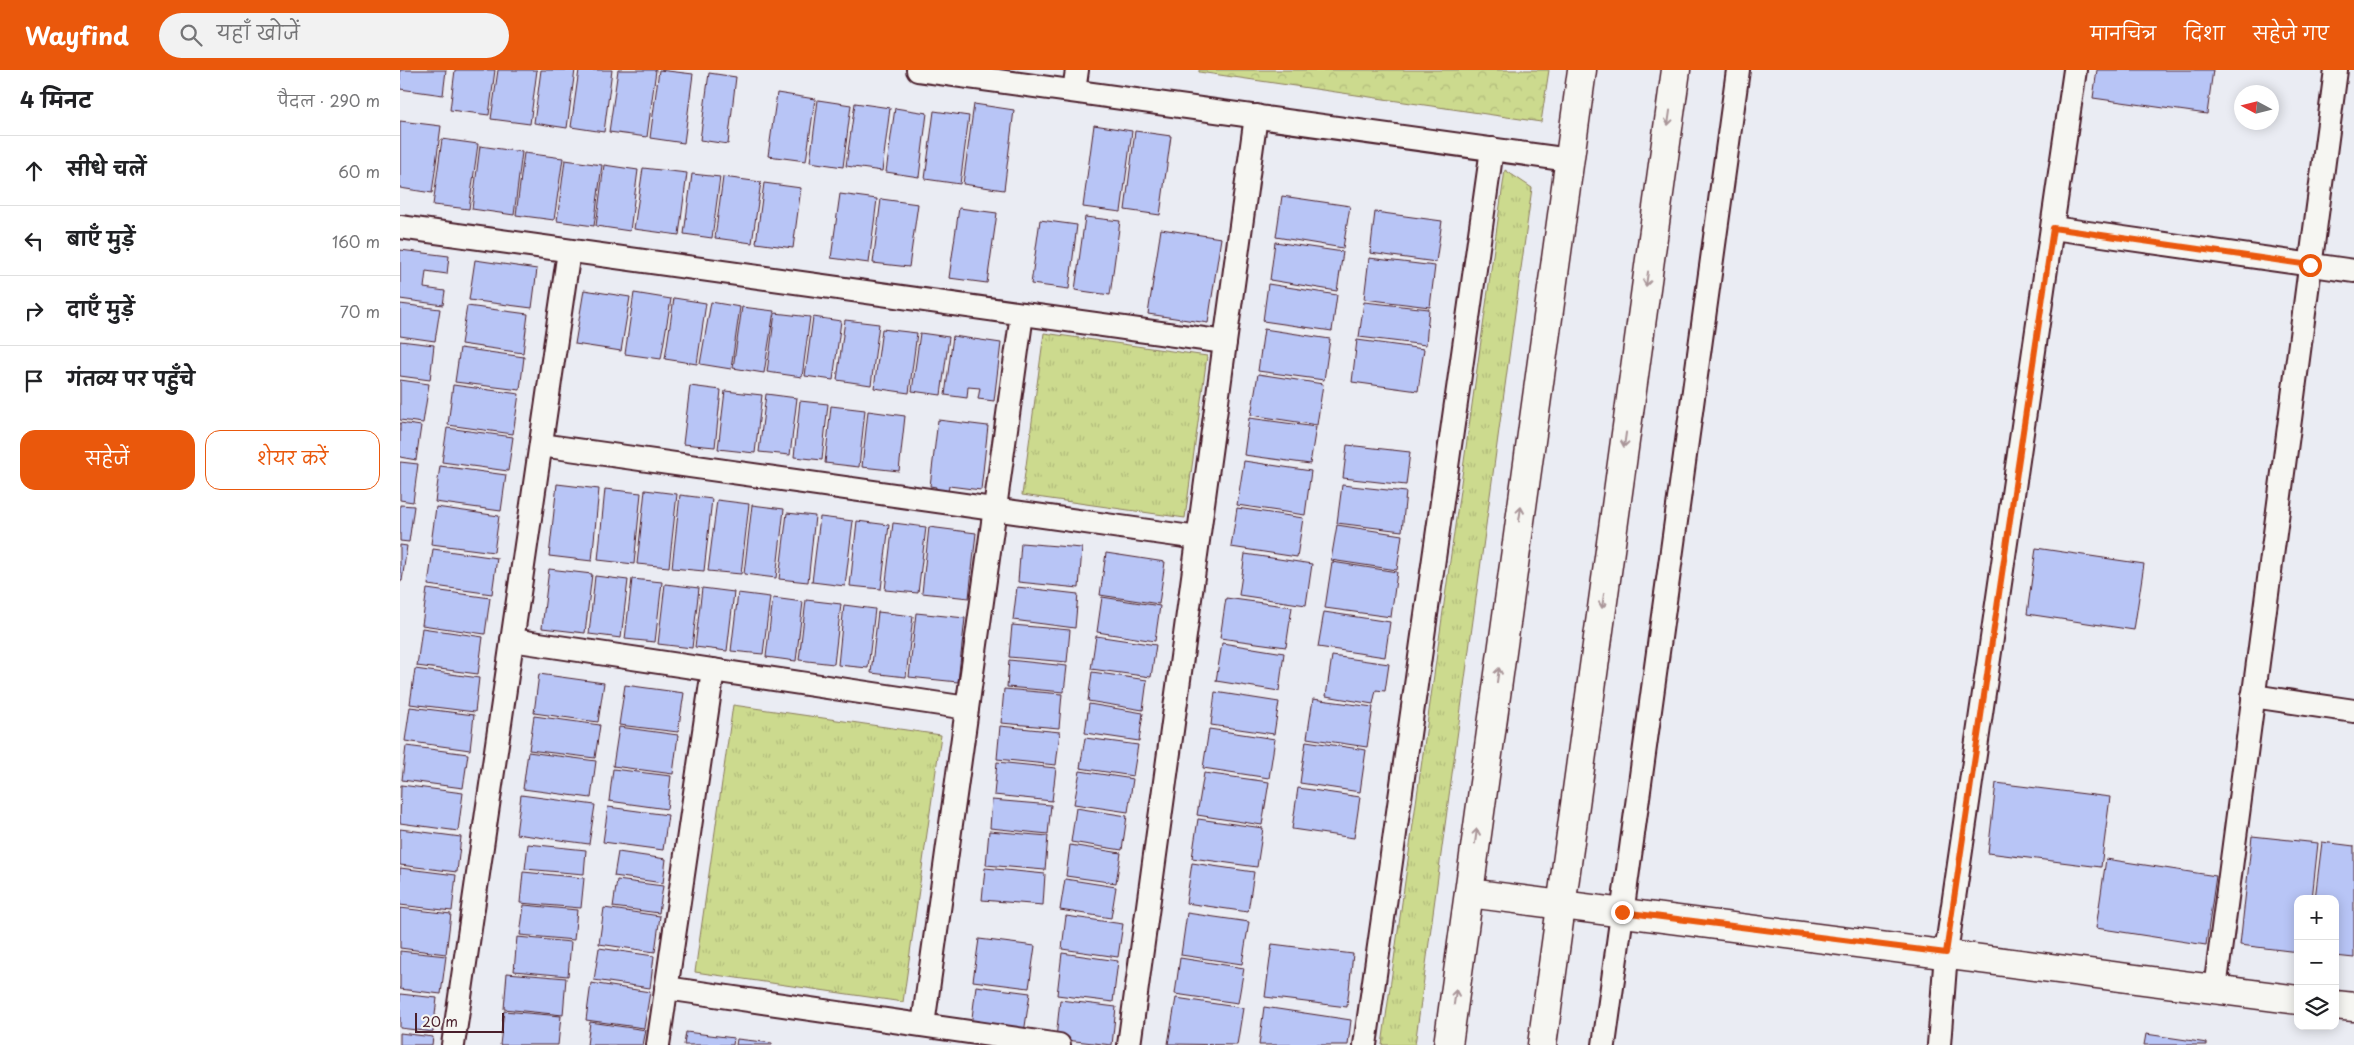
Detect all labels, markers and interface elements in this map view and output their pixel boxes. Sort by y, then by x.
search box [159,13,509,58]
text: Wayfind [25,17,129,53]
text: यहाँ खोजें [217,18,300,46]
text: मानचित्र [2090,19,2156,46]
text: दिशा [2184,19,2225,46]
text: सहेजे गए [2253,19,2329,46]
icon: search [177,21,205,49]
text: 4 मिनट [20,83,92,115]
north arrow [2234,85,2279,130]
text: पैदल · 290 m [278,88,380,112]
one-way arrow [1664,110,1674,126]
text: सीधे चलें [67,154,146,182]
icon: ahead [20,157,48,185]
text: 60 m [338,159,380,183]
text: बाएँ मुड़ें [67,224,135,252]
icon: left [20,227,48,255]
text: 160 m [332,229,380,253]
route start [2299,254,2322,277]
one-way arrow [1642,271,1652,287]
text: दाएँ मुड़ें [67,294,134,322]
icon: right [20,297,48,325]
text: 70 m [340,299,380,323]
text: गंतव्य पर पहुँचे [67,364,195,392]
icon: arrive [20,367,48,395]
button: सहेजें [20,430,195,490]
button: शेयर करें [205,430,380,490]
one-way arrow [1620,432,1630,448]
one-way arrow [1515,506,1525,522]
one-way arrow [1598,593,1608,609]
one-way arrow [1493,667,1503,683]
one-way arrow [1472,828,1482,844]
map controls [2294,895,2339,1030]
button: + [2294,895,2339,940]
route end [1611,901,1634,924]
button: − [2294,940,2339,985]
button: layers [2294,985,2339,1030]
one-way arrow [1450,989,1460,1005]
scale bar [415,1010,504,1033]
text: 20 m [422,1011,458,1032]

